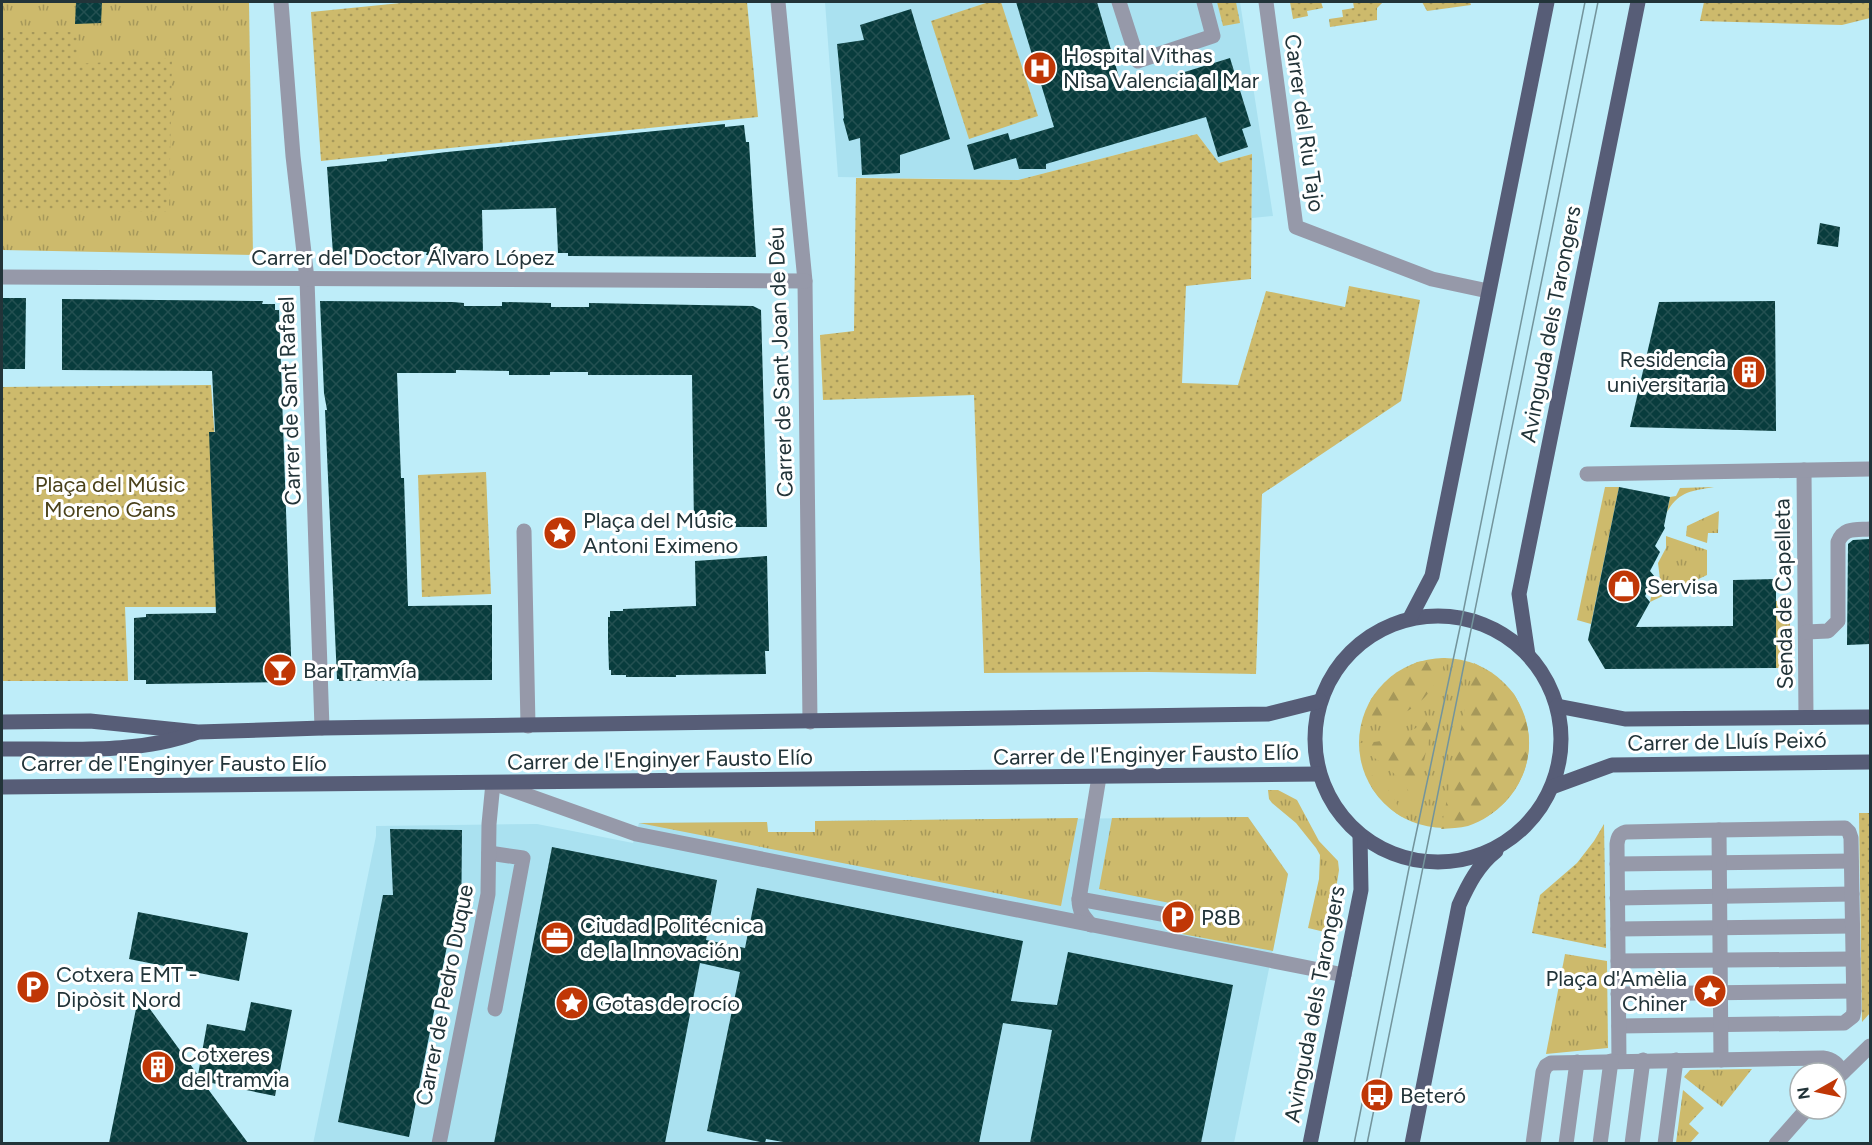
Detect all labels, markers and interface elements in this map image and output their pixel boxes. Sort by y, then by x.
street label: Carrer del Riu Tajo [1279,32,1330,214]
place label: Hospital Vithas Nisa Valencia al Mar [1063,42,1260,94]
hospital icon: Hospital Vithas Nisa Valencia al Mar [1022,50,1058,86]
street label: Avinguda dels Tarongers [1514,203,1587,445]
street label: Carrer de Sant Joan de Déu [762,226,799,498]
street label: Carrer del Doctor Álvaro López [251,244,555,271]
street label: Carrer de Sant Rafael [272,296,307,506]
place label: Residencia universitaria [1607,346,1726,398]
building icon: Residencia universitaria [1731,354,1767,390]
park label: Plaça del Músic Moreno Gans [35,471,185,523]
street label: Senda de Capelleta [1768,498,1799,690]
place label: Plaça del Músic Antoni Eximeno [583,507,738,559]
place icon: Plaça del Músic Antoni Eximeno [542,515,578,551]
shop icon: Servisa [1606,568,1642,604]
place label: Servisa [1647,573,1718,600]
bar icon: Bar Tramvía [262,652,298,688]
place label: Bar Tramvía [303,657,417,684]
street label: Carrer de Lluís Peixó [1627,726,1827,757]
street label: Carrer de l'Enginyer Fausto Elío [993,738,1299,771]
street label: Carrer de l'Enginyer Fausto Elío [507,743,813,776]
street label: Carrer de l'Enginyer Fausto Elío [21,750,327,777]
street label: Carrer de Pedro Duque [410,882,479,1108]
street label: Avinguda dels Tarongers [1278,883,1351,1125]
parking icon: P8B [1160,899,1196,935]
place label: P8B [1201,904,1241,931]
place label: Ciudad Politécnica de la Innovación [580,912,764,964]
office icon: Ciudad Politécnica de la Innovación [539,920,575,956]
place label: Cotxera EMT - Dipòsit Nord [56,961,198,1013]
place label: Plaça d'Amèlia Chiner [1546,965,1688,1017]
parking icon: Cotxera EMT - Dipòsit Nord [15,969,51,1005]
place icon: Plaça d'Amèlia Chiner [1692,973,1728,1009]
place icon: Gotas de rocío [554,985,590,1021]
place label: Gotas de rocío [595,990,740,1017]
place label: Cotxeres del tramvia [181,1041,289,1093]
building icon: Cotxeres del tramvia [140,1049,176,1085]
north arrow [1788,1061,1848,1121]
bus stop icon: Beteró [1359,1077,1395,1113]
place label: Beteró [1400,1082,1466,1109]
text: N [1793,1086,1814,1101]

